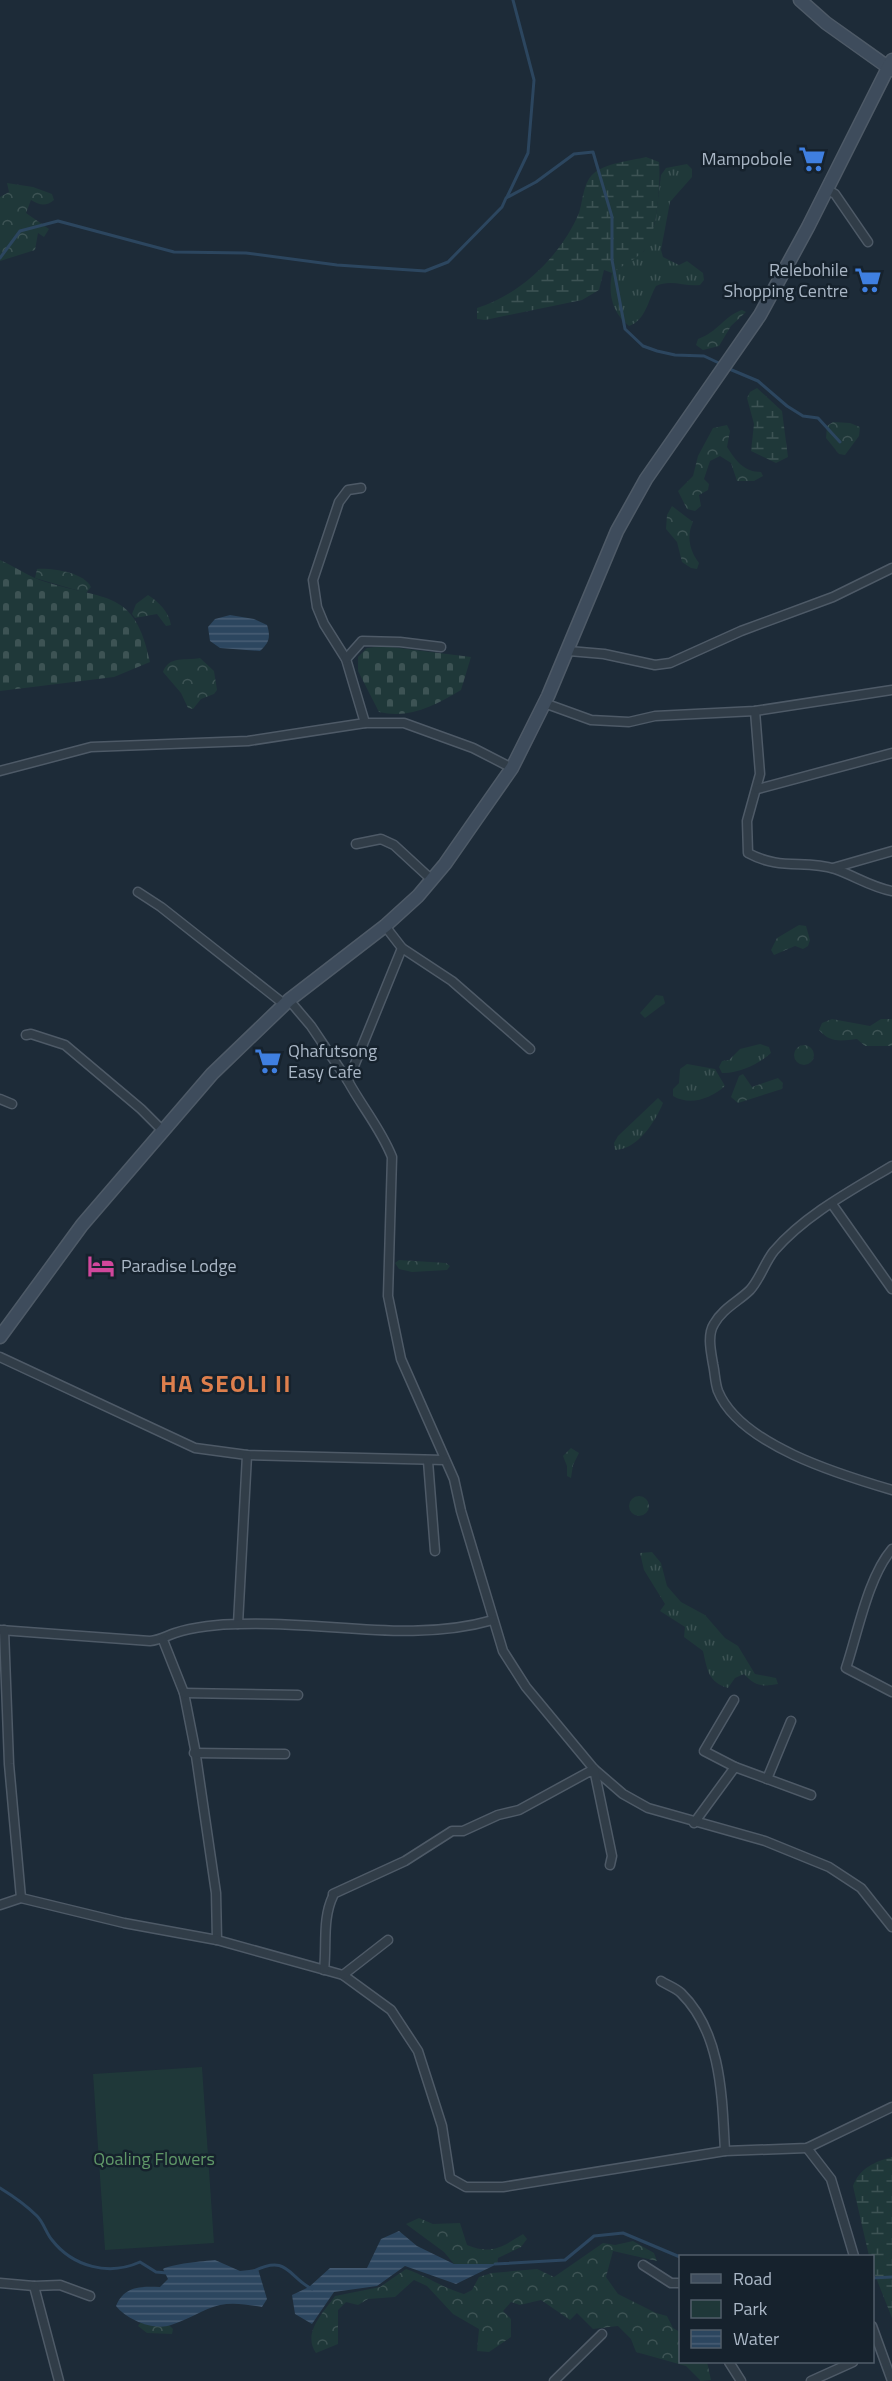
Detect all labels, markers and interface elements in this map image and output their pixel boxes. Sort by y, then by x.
supermarket icon: Mampobole [797,144,827,174]
place label: Mampobole [702,145,792,172]
place label: Relebohile Shopping Centre [724,256,848,304]
supermarket icon: Relebohile Shopping Centre [853,265,883,295]
place label: Qhafutsong Easy Cafe [288,1037,377,1085]
supermarket icon: Qhafutsong Easy Cafe [253,1046,283,1076]
hotel icon: Paradise Lodge [86,1251,116,1281]
place label: Paradise Lodge [121,1252,237,1279]
district label: HA SEOLI II [160,1365,292,1401]
park label: Qoaling Flowers [93,2145,215,2172]
legend [679,2255,874,2363]
text: Road [733,2265,772,2292]
text: Park [733,2295,768,2322]
text: Water [733,2325,779,2352]

